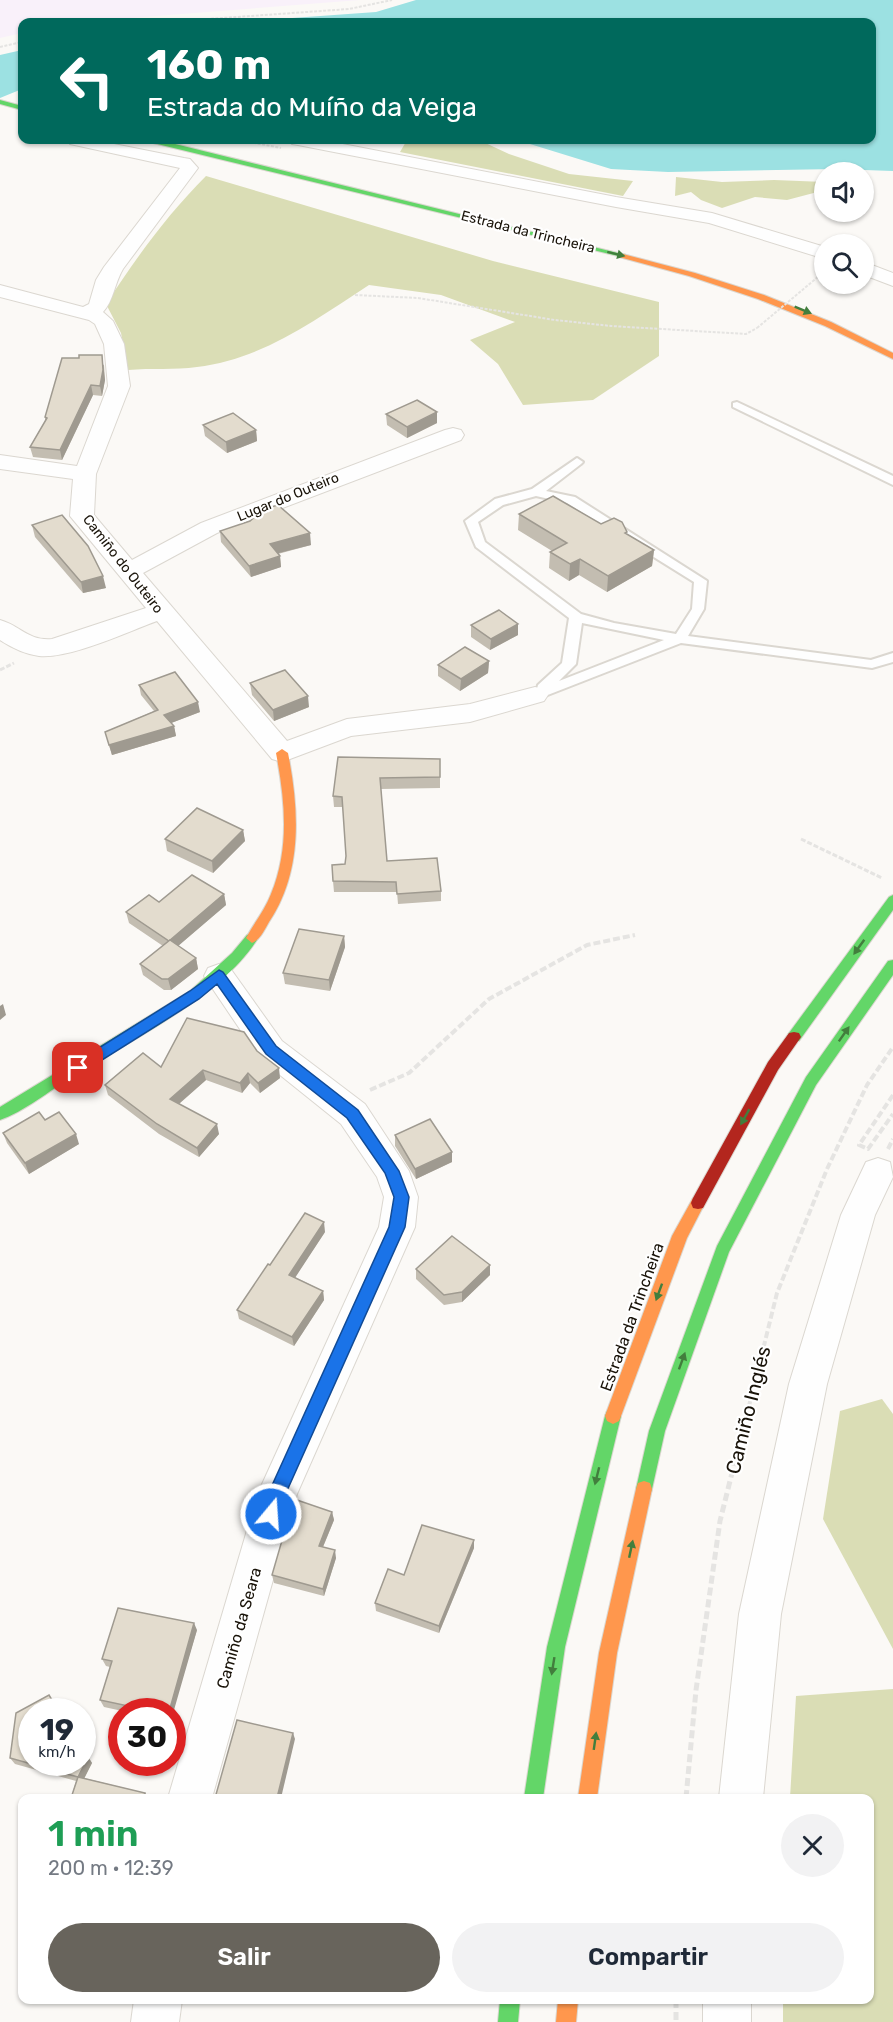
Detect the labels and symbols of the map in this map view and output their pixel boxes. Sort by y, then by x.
street label: Estrada da Trincheira [459,207,597,257]
one-way arrow [607,249,625,259]
one-way arrow [794,305,812,315]
street label: Lugar do Outeiro [235,469,341,525]
street label: Camiño do Outeiro [79,511,167,617]
one-way arrow [853,939,865,955]
one-way arrow [838,1026,850,1041]
pin [52,1042,103,1093]
one-way arrow [740,1109,750,1126]
street label: Estrada da Trincheira [596,1240,668,1394]
one-way arrow [654,1283,664,1301]
street label: Camiño Inglés [720,1343,776,1477]
one-way arrow [678,1352,688,1370]
one-way arrow [592,1467,602,1486]
position arrow [239,1482,303,1546]
one-way arrow [627,1539,636,1558]
street label: Camiño da Seara [213,1565,265,1691]
one-way arrow [549,1657,558,1676]
speed limit sign: 30 [108,1698,186,1776]
one-way arrow [591,1731,600,1750]

